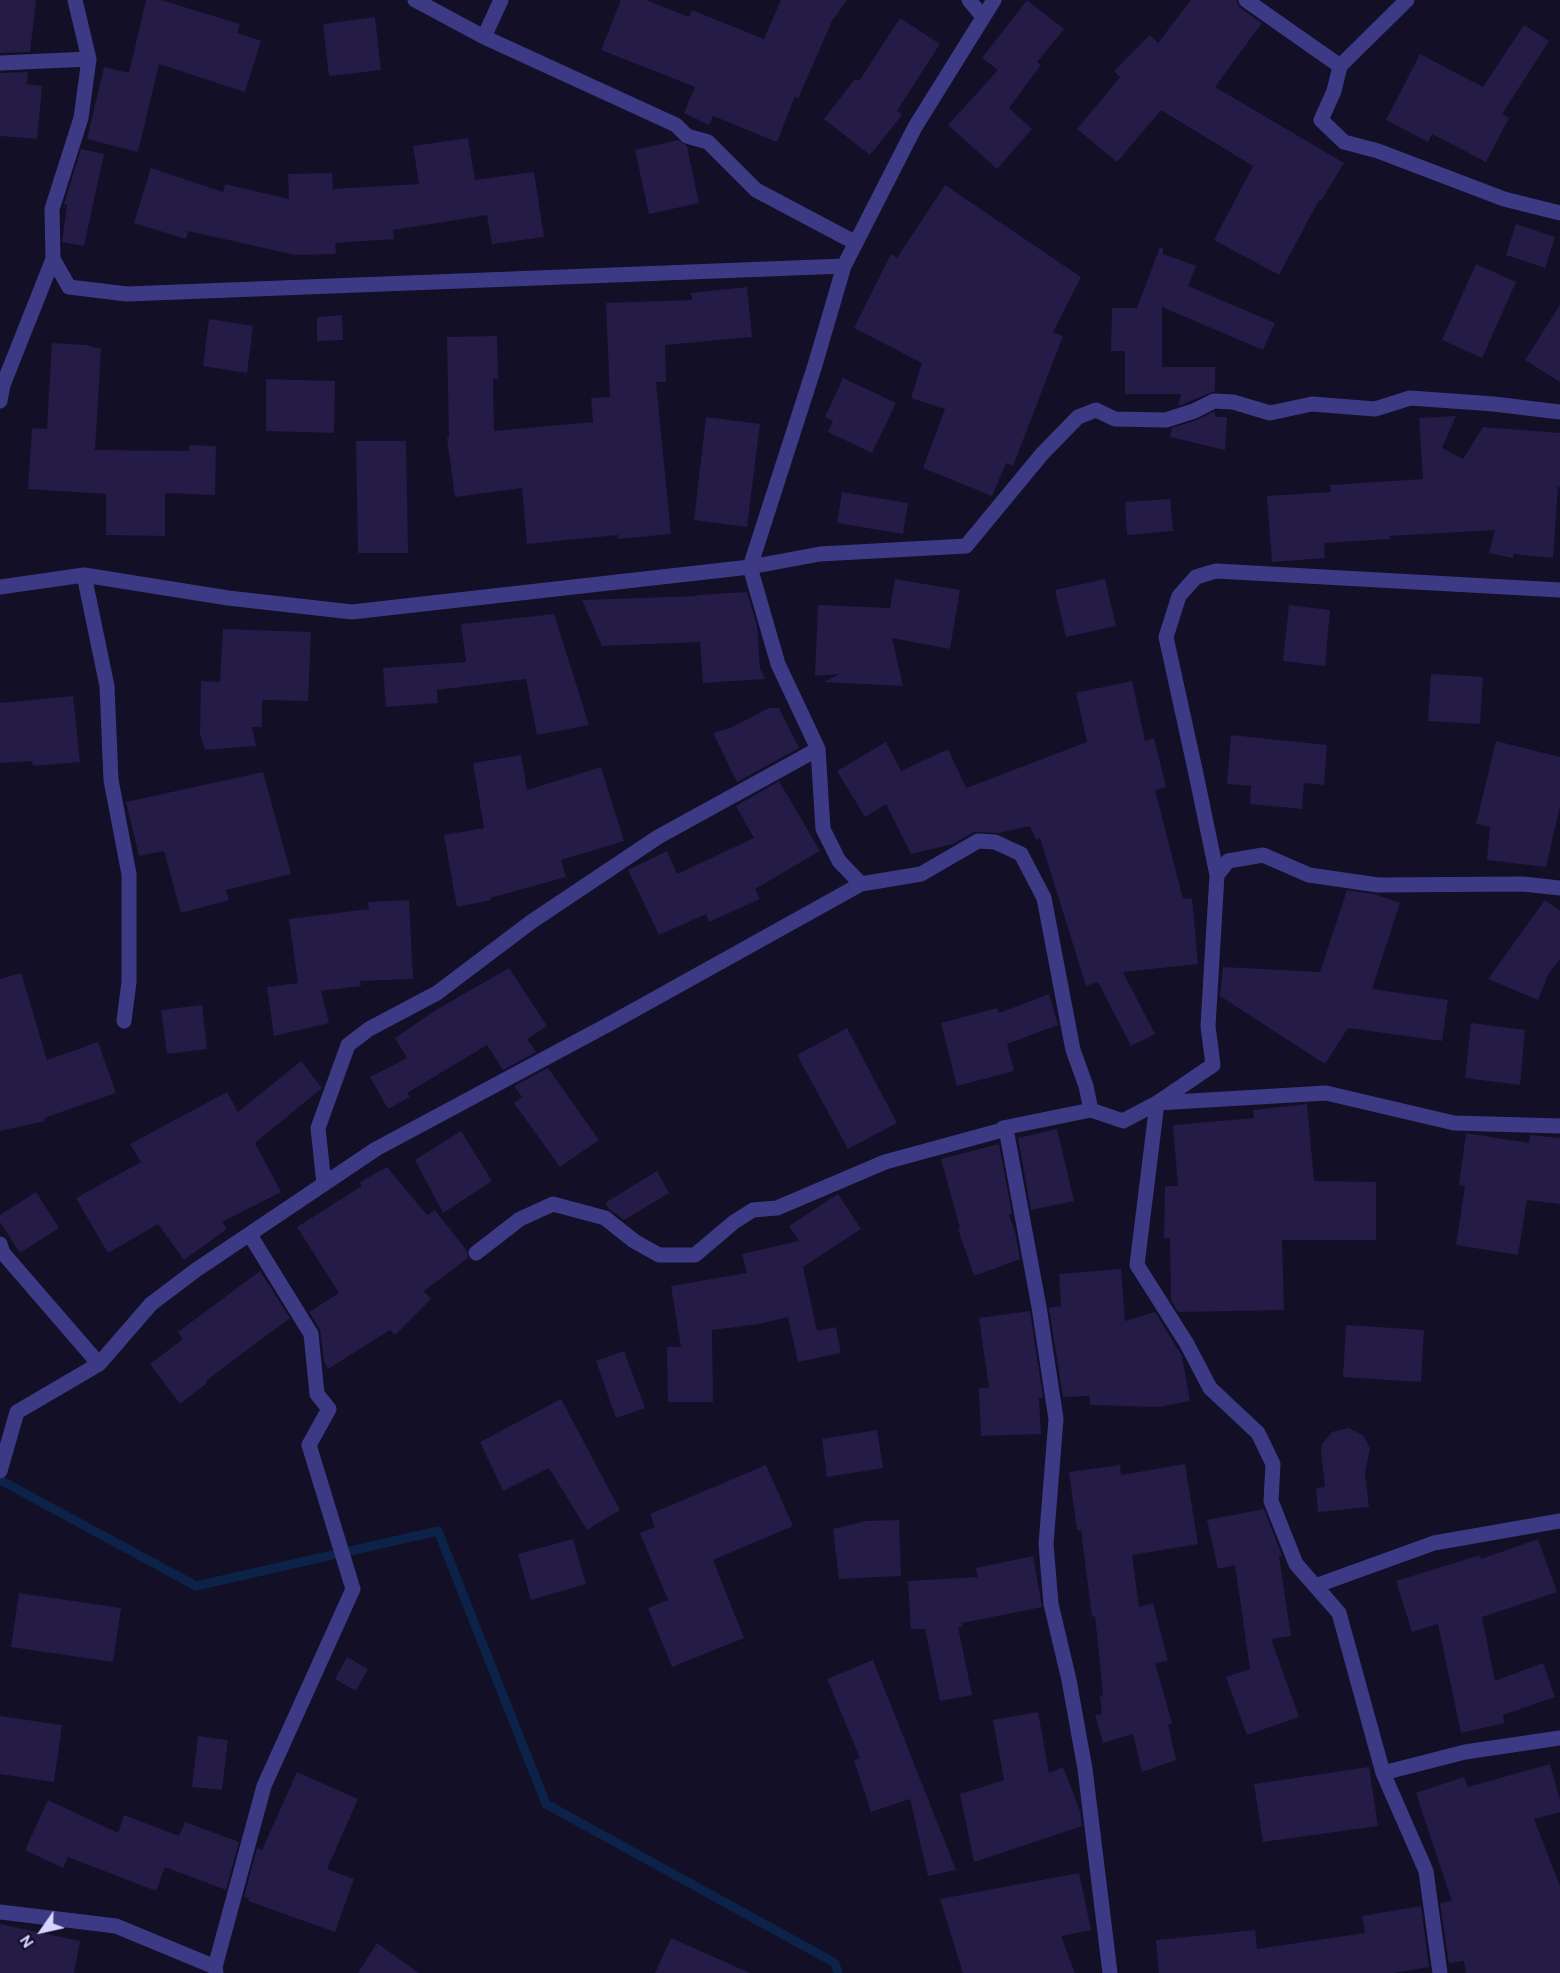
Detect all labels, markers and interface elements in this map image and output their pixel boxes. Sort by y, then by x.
north arrow [12,1901,72,1961]
text: N [16,1931,38,1951]

